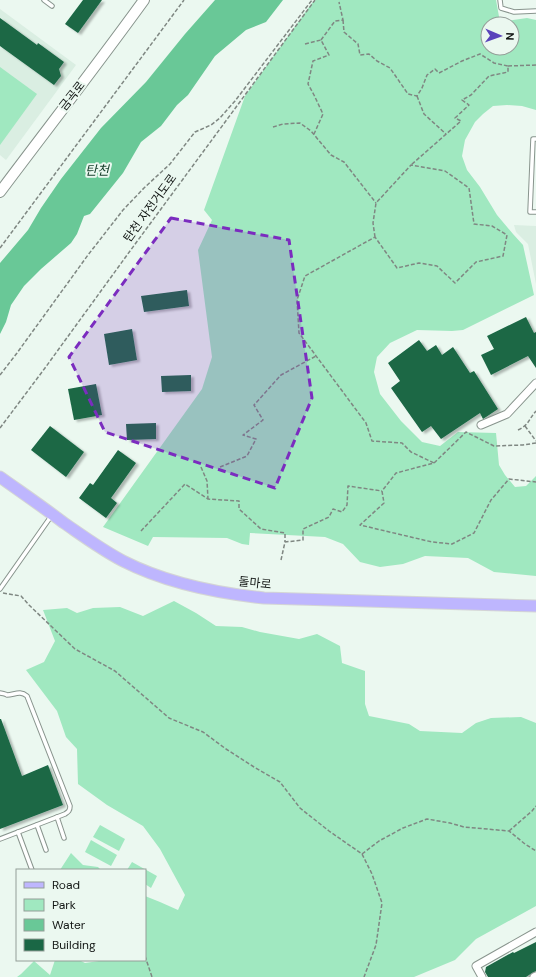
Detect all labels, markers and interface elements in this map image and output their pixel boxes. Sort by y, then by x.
north arrow [480,16,520,56]
text: N [503,32,517,41]
street label: 금곡로 [55,78,89,114]
water label: 탄천 [85,162,110,179]
street label: 탄천 자전거도로 [120,171,180,245]
street label: 돌마로 [238,573,272,593]
legend [16,869,146,961]
text: Road [52,877,80,893]
text: Park [52,897,76,913]
text: Water [52,917,86,933]
text: Building [52,937,96,953]

